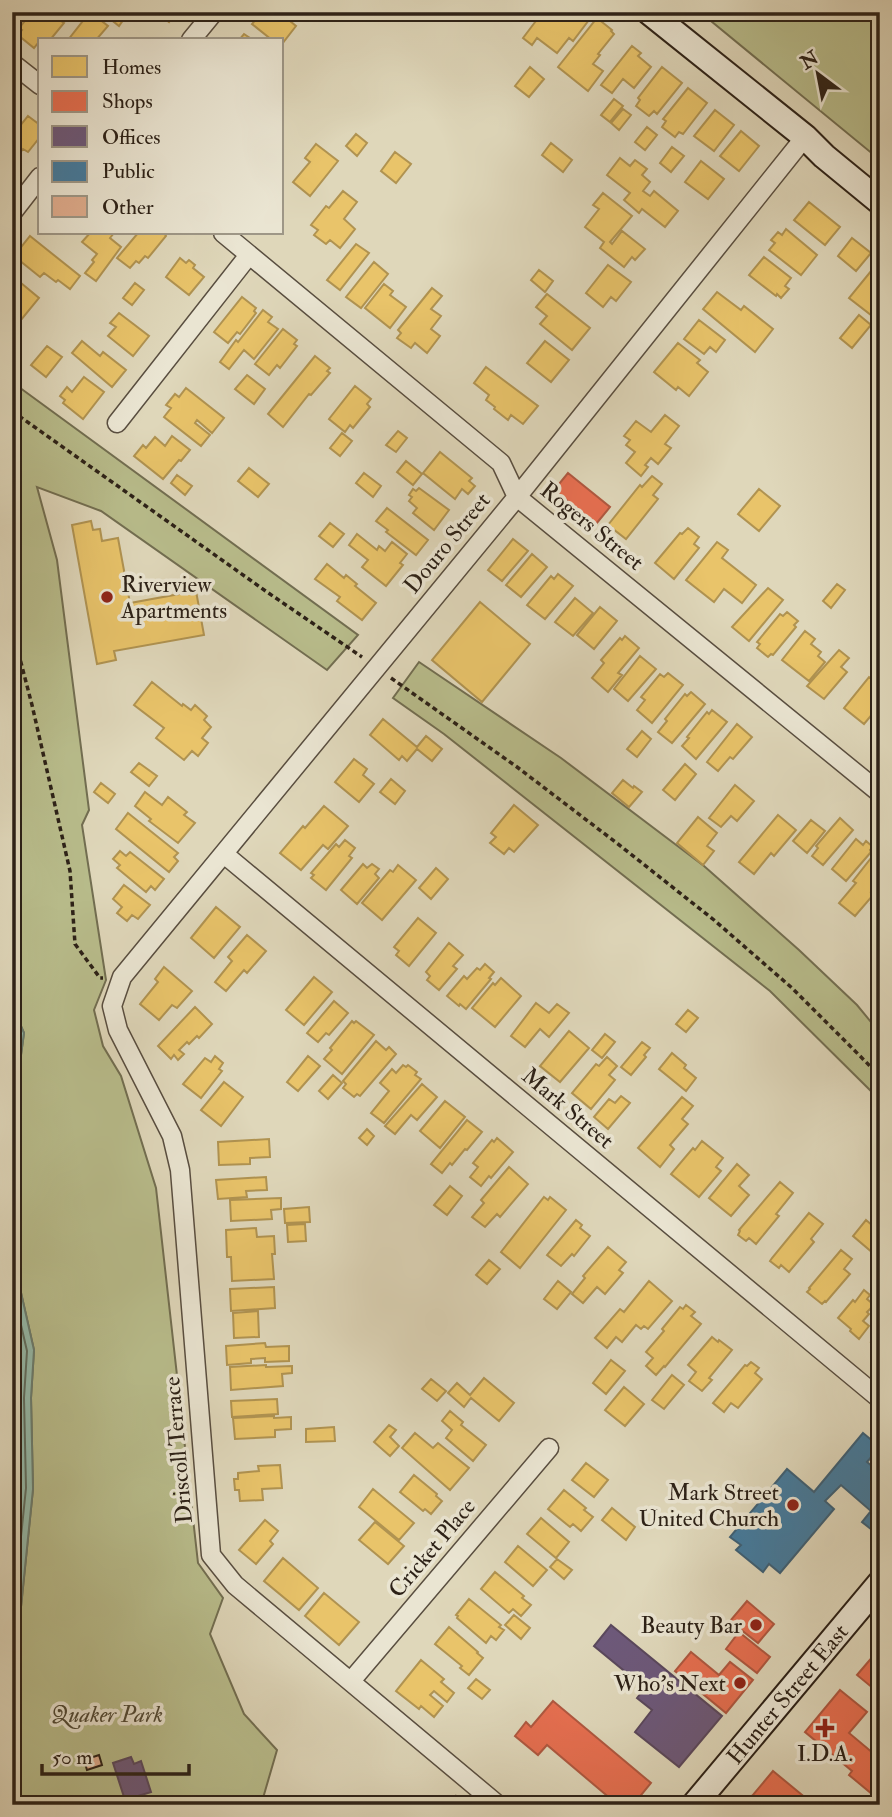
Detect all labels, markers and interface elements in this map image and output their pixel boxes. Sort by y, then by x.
legend [38,38,284,234]
north arrow [784,38,854,108]
text: N [795,45,824,76]
text: Homes [102,54,161,81]
text: Shops [102,88,153,115]
text: Offices [102,124,160,151]
text: Public [102,158,155,185]
text: Other [102,194,154,221]
street label: Rogers Street [534,475,650,577]
street label: Douro Street [397,487,497,599]
place label: Riverview Apartments [120,570,227,626]
marker: Riverview Apartments [99,589,115,605]
street label: Mark Street [516,1061,620,1155]
street label: Driscoll Terrace [157,1375,199,1525]
place label: Mark Street United Church [639,1478,779,1533]
street label: Cricket Place [382,1492,482,1604]
marker: Mark Street United Church [785,1497,801,1513]
place label: Beauty Bar [641,1611,742,1640]
marker: Beauty Bar [748,1617,764,1633]
street label: Hunter Street East [720,1618,854,1770]
place label: Who's Next [613,1669,726,1698]
marker: Who's Next [732,1675,748,1691]
park label: Quaker Park [51,1700,163,1729]
marker: I.D.A. [817,1720,833,1736]
scale bar [42,1733,189,1777]
place label: I.D.A. [797,1739,853,1768]
text: 50 m [52,1744,93,1771]

